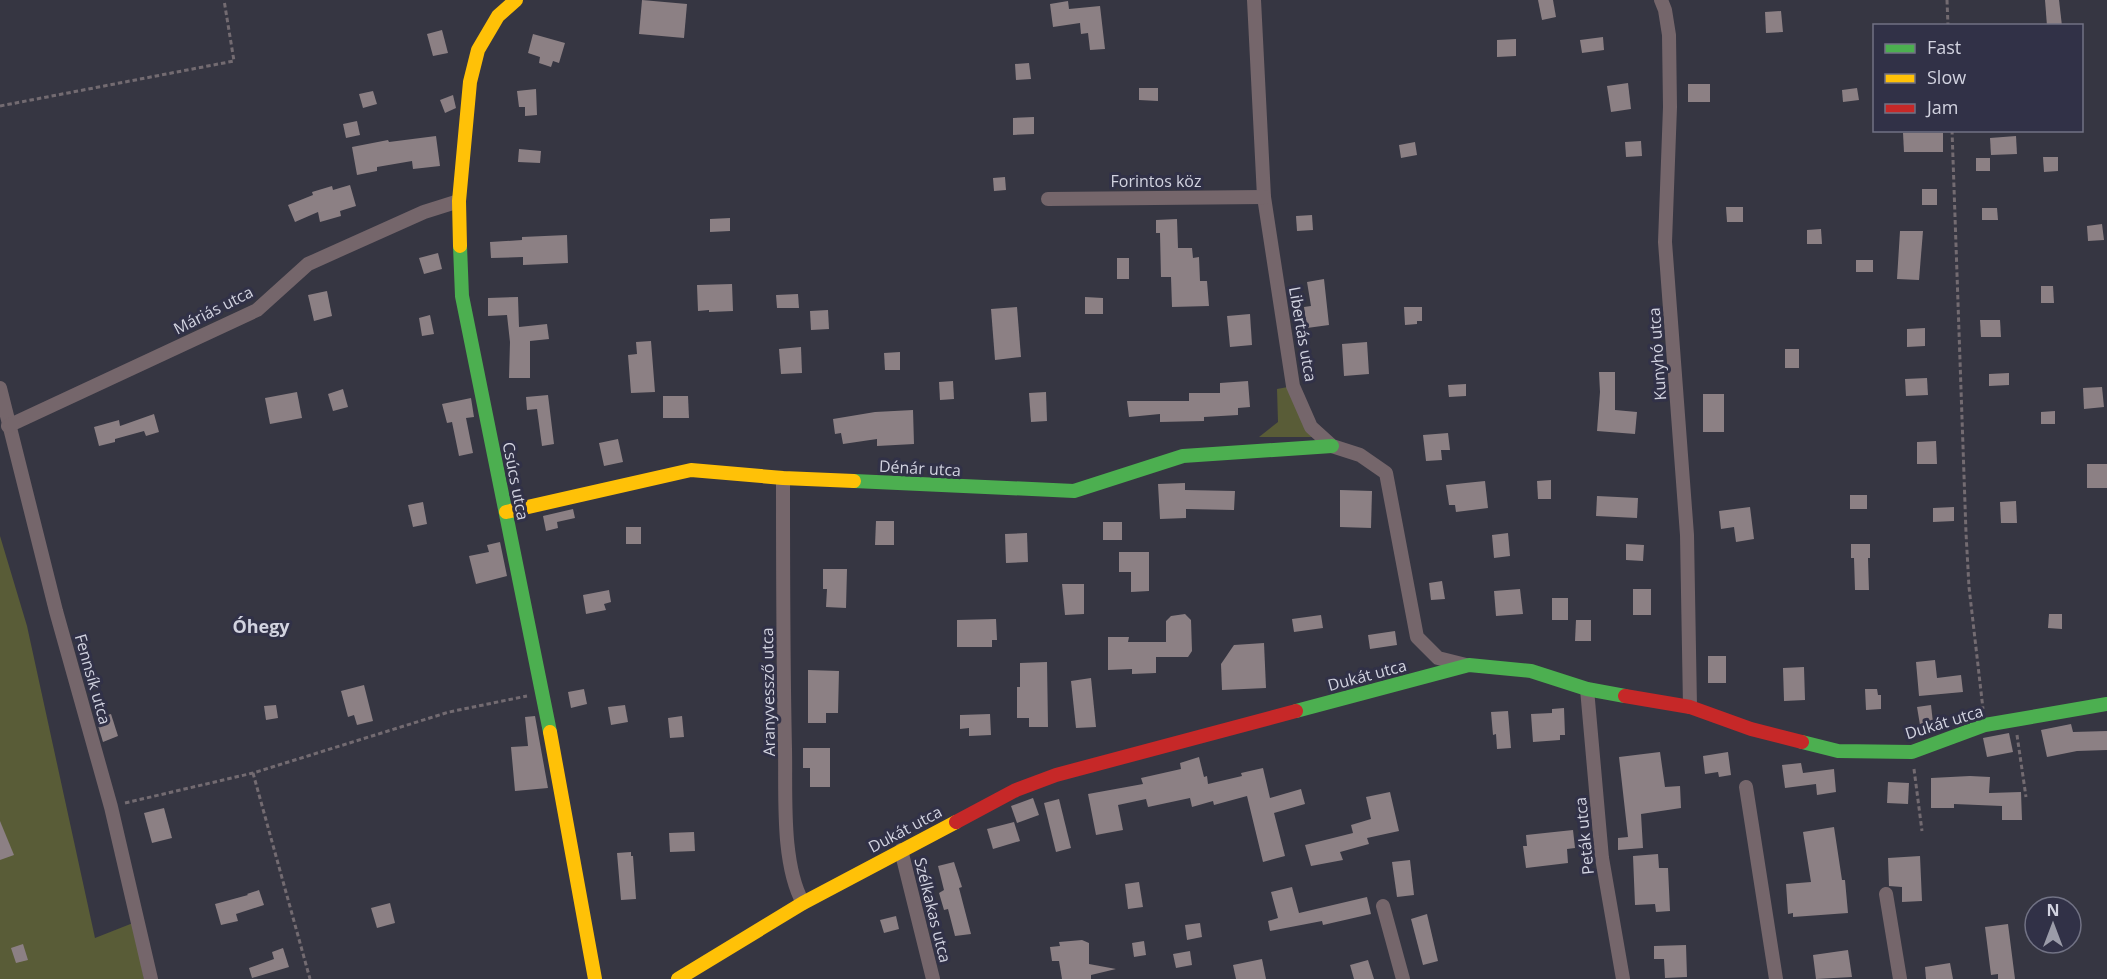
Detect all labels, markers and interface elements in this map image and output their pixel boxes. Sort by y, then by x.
legend [1873,24,2083,132]
text: Fast [1927,35,1961,59]
text: Slow [1927,65,1966,89]
text: Jam [1925,95,1959,119]
street label: Forintos köz [1111,170,1201,192]
street label: Máriás utca [169,281,257,339]
street label: Libertás utca [1284,285,1322,383]
street label: Kunyhó utca [1643,307,1671,401]
street label: Csúcs utca [498,440,534,522]
street label: Dénár utca [878,455,962,481]
district label: Óhegy [232,614,290,638]
street label: Aranyvessző utca [756,627,780,757]
street label: Fennsík utca [70,631,116,727]
street label: Dukát utca [1325,654,1409,696]
street label: Dukát utca [1902,700,1986,744]
street label: Peták utca [1569,796,1599,876]
street label: Dukát utca [864,800,946,858]
street label: Szélkakas utca [909,855,957,965]
north arrow [2023,895,2083,955]
text: N [2046,899,2060,921]

